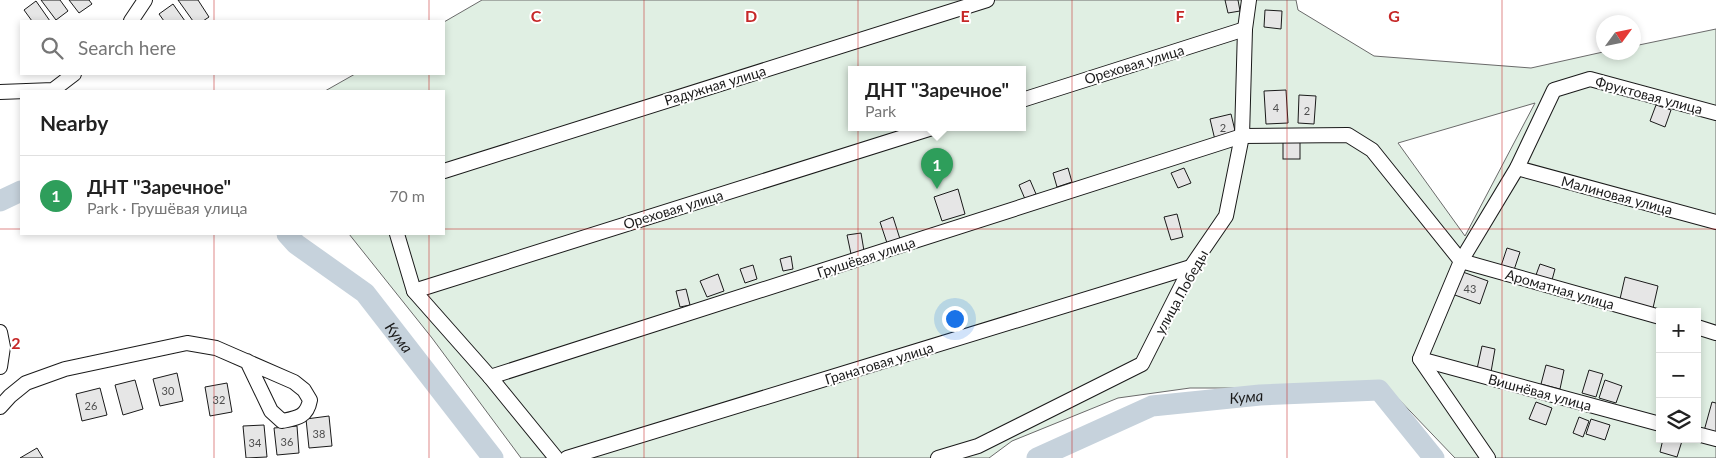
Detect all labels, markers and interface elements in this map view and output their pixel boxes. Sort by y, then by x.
text: C [531,6,542,25]
text: D [745,6,757,25]
text: E [960,6,970,25]
text: F [1175,6,1185,25]
text: G [1388,6,1400,25]
north arrow [1596,15,1641,60]
search box [20,20,445,75]
icon: search [38,34,66,62]
text: Search here [78,36,176,59]
street label: Ореховая улица [1082,41,1186,87]
street label: Радужная улица [662,61,768,109]
popup [848,66,1026,131]
street label: Фруктовая улица [1594,73,1705,117]
text: ДНТ "Заречное" [865,78,1009,101]
text: Park [865,101,896,120]
house number: 4 [1273,101,1280,114]
house number: 2 [1304,104,1310,117]
text: Nearby [40,110,108,135]
house number: 2 [1220,121,1226,134]
pin: 1 [921,148,953,189]
street label: Малиновая улица [1560,172,1675,218]
text: ДНТ "Заречное" [87,175,231,198]
text: 1 [51,186,61,205]
text: 70 m [389,186,425,205]
street label: Ореховая улица [621,186,725,232]
text: Park · Грушёвая улица [87,198,248,217]
street label: Грушёвая улица [815,233,917,281]
street label: улица Победы [1151,247,1211,337]
street label: Ароматная улица [1504,265,1616,313]
house number: 43 [1464,282,1476,295]
your location [942,306,968,332]
map controls [1656,308,1701,443]
button: + [1656,308,1701,353]
water label: Кума [382,318,417,356]
text: 2 [11,333,21,352]
street label: Гранатовая улица [823,338,935,388]
button: − [1656,353,1701,398]
street label: Вишнёвая улица [1486,370,1594,414]
house number: 30 [162,384,175,397]
water label: Кума [1229,386,1264,407]
house number: 32 [213,393,225,406]
button: layers [1656,398,1701,443]
house number: 26 [85,399,97,412]
house number: 38 [313,427,325,440]
house number: 36 [281,435,293,448]
house number: 34 [249,436,262,449]

